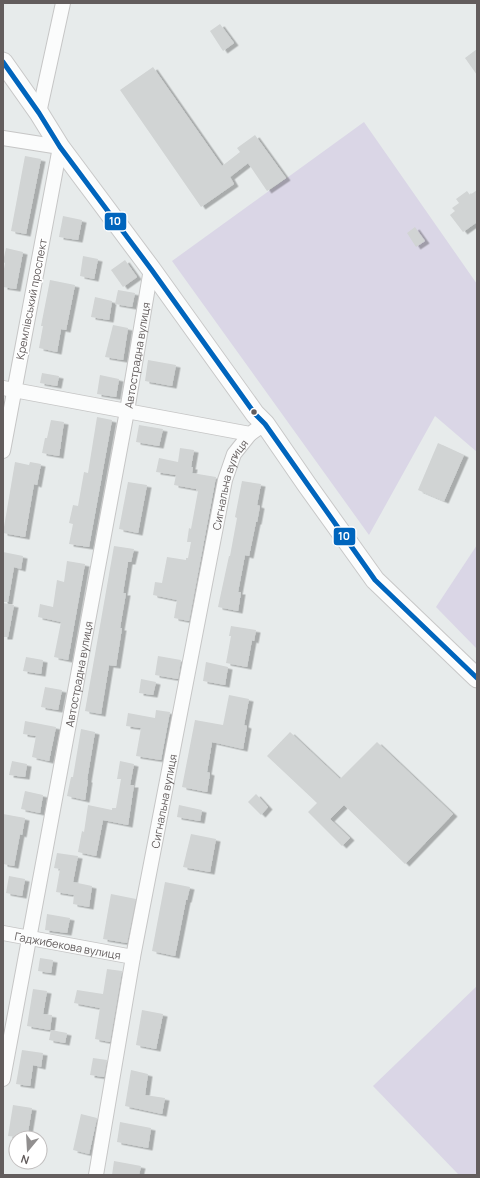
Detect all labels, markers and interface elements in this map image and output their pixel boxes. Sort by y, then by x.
line badge: 10 [104,212,127,231]
text: 10 [109,213,121,228]
street label: Кремлівський проспект [12,237,50,361]
street label: Автострадна вулиця [120,301,153,409]
unlabelled marker [249,407,259,417]
street label: Сигнальна вулиця [208,436,251,531]
line badge: 10 [333,527,356,546]
text: 10 [338,528,350,543]
street label: Автострадна вулиця [61,620,95,728]
street label: Сигнальна вулиця [147,753,180,849]
street label: Гаджибекова вулиця [14,928,122,962]
north arrow [8,1130,48,1170]
text: N [19,1152,31,1168]

